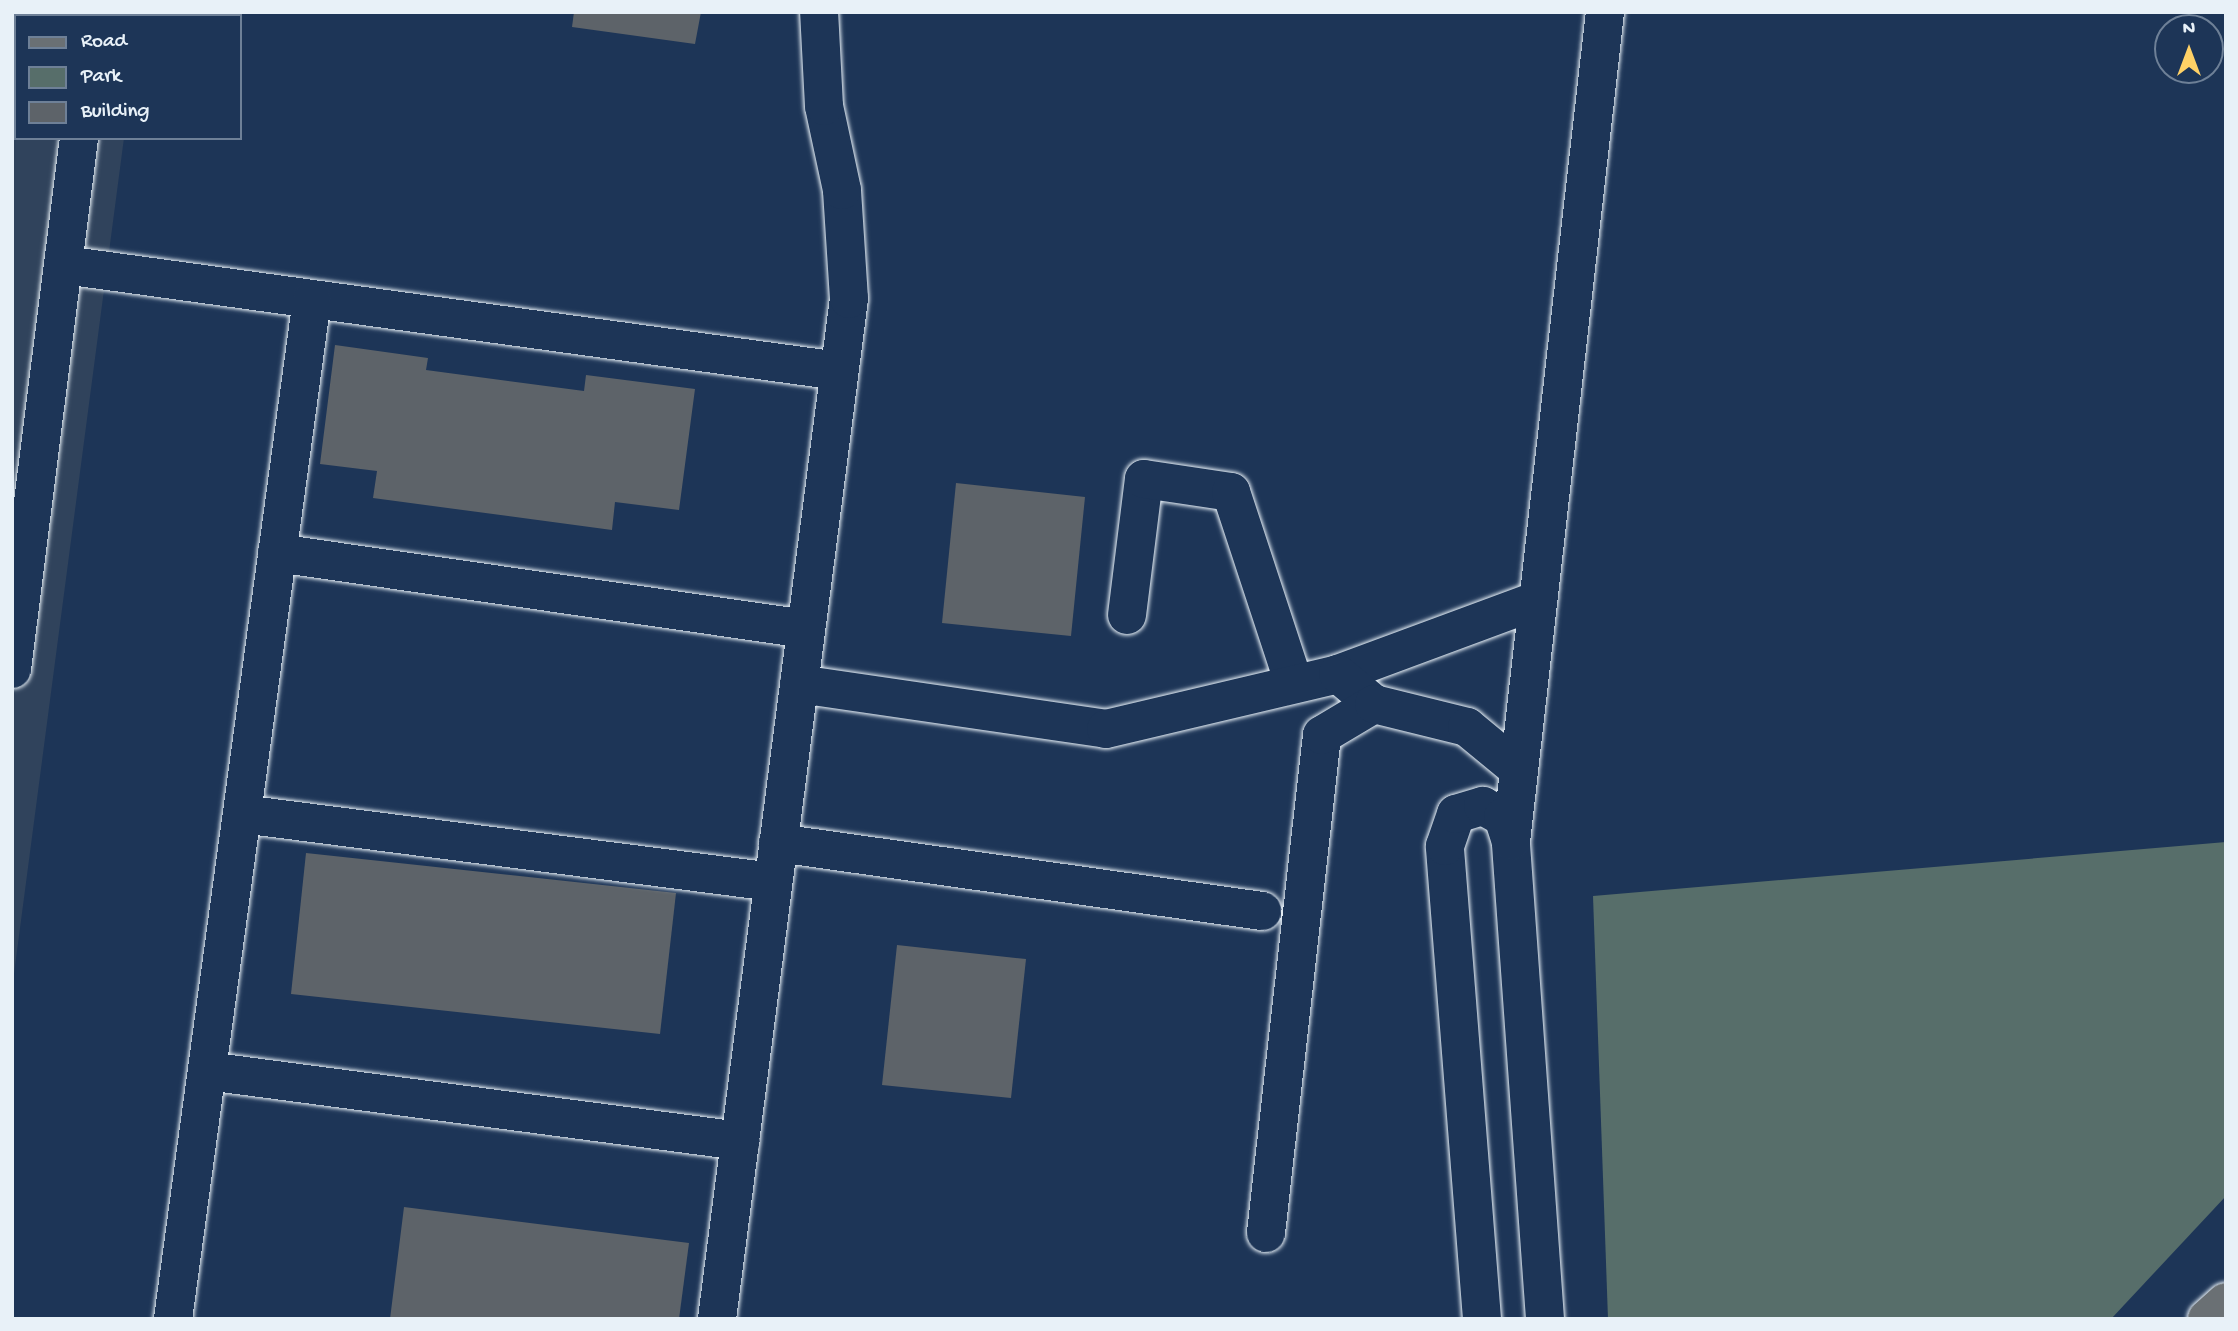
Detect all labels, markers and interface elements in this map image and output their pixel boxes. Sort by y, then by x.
legend [14,14,242,140]
north arrow [2154,14,2224,84]
text: N [2183,18,2195,41]
text: Road [81,30,127,55]
text: Park [81,65,121,90]
text: Building [81,100,150,125]

